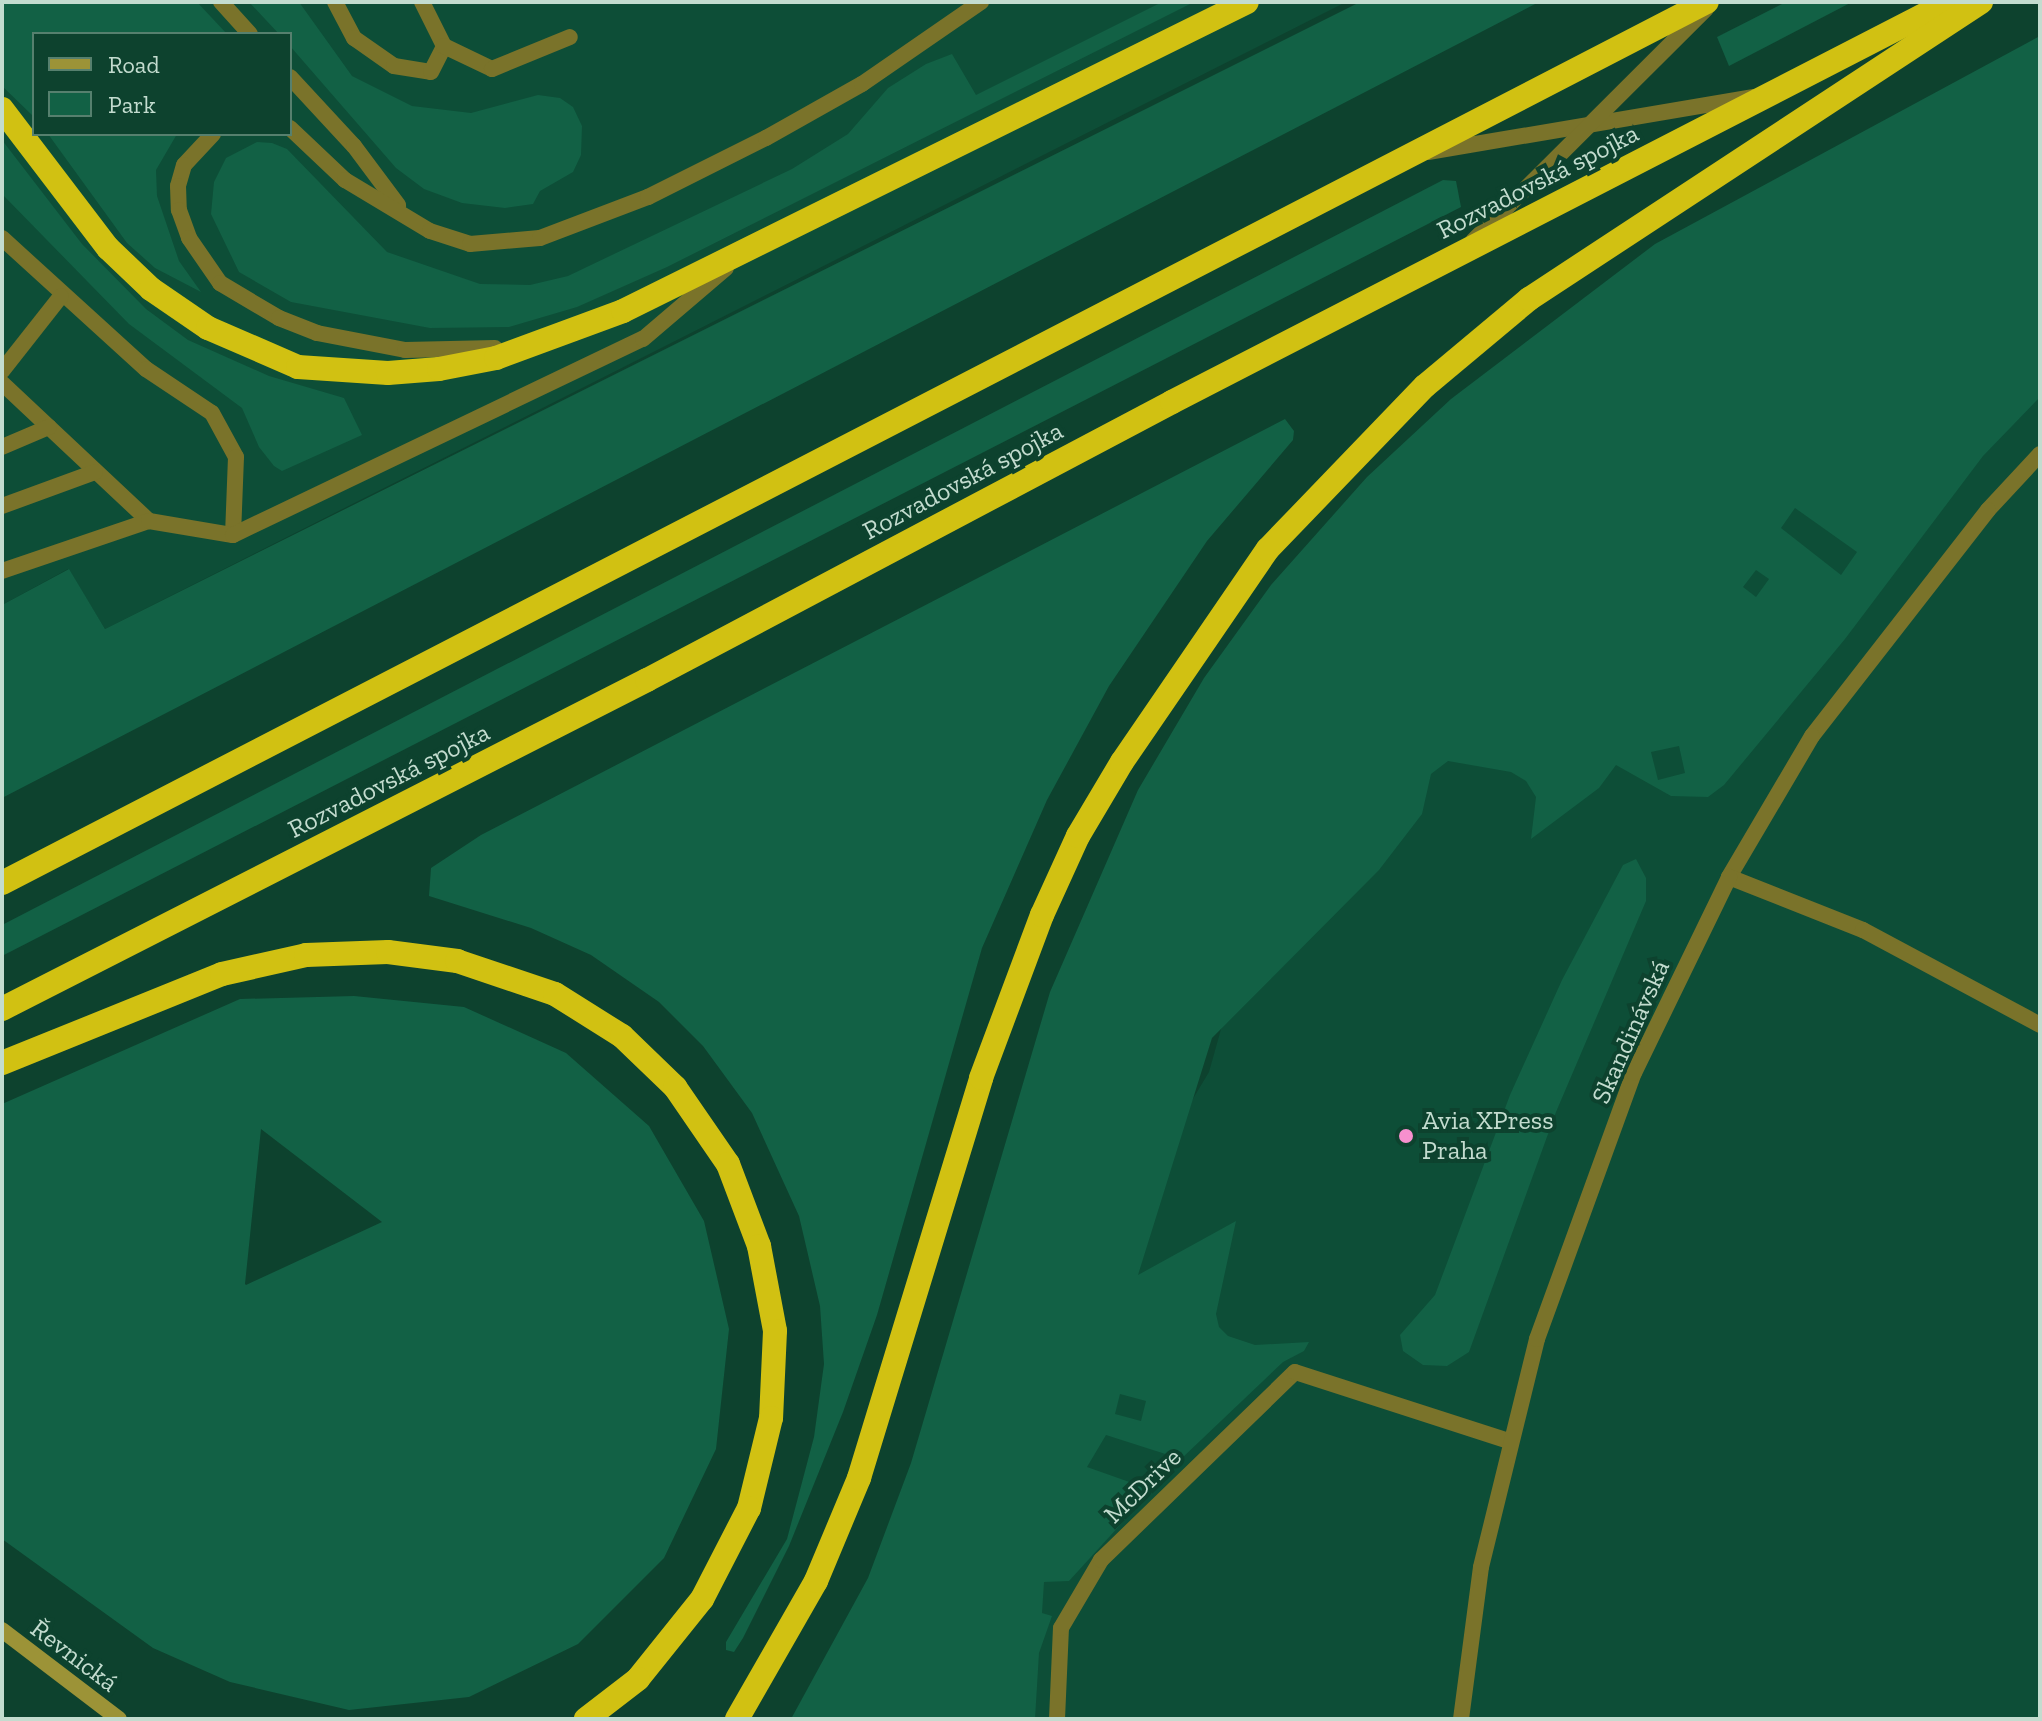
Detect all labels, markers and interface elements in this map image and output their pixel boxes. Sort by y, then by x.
legend [32,32,292,136]
text: Road [108,50,160,79]
text: Park [108,90,156,119]
street label: Rozvadovská spojka [1432,118,1644,246]
street label: Rozvadovská spojka [858,415,1068,547]
street label: Rozvadovská spojka [283,717,495,845]
street label: Skandinávská [1585,955,1677,1109]
place label: Avia XPress Praha [1422,1105,1554,1166]
marker: Avia XPress Praha [1397,1127,1415,1145]
street label: McDrive [1098,1442,1188,1530]
street label: Řevnická [24,1613,124,1699]

